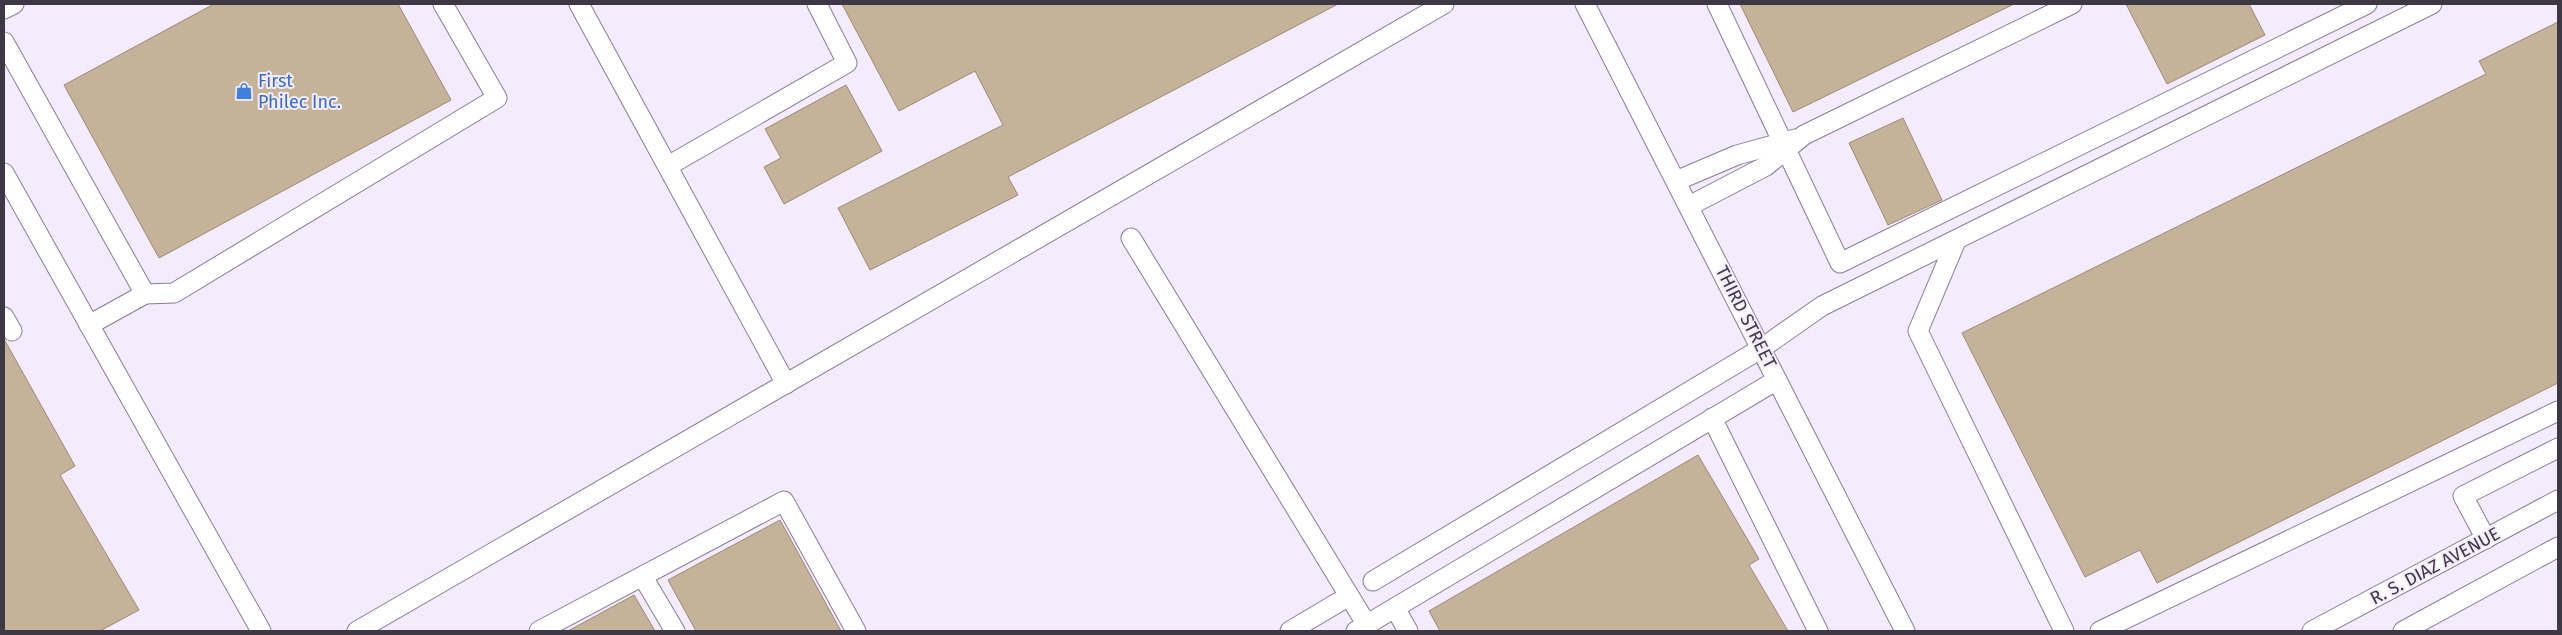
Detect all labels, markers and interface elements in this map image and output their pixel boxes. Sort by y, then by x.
place label: First Philec Inc. [258,70,341,113]
shop icon: First Philec Inc. [234,81,254,101]
street label: THIRD STREET [1711,262,1782,373]
street label: R. S. DIAZ AVENUE [2366,523,2504,609]

